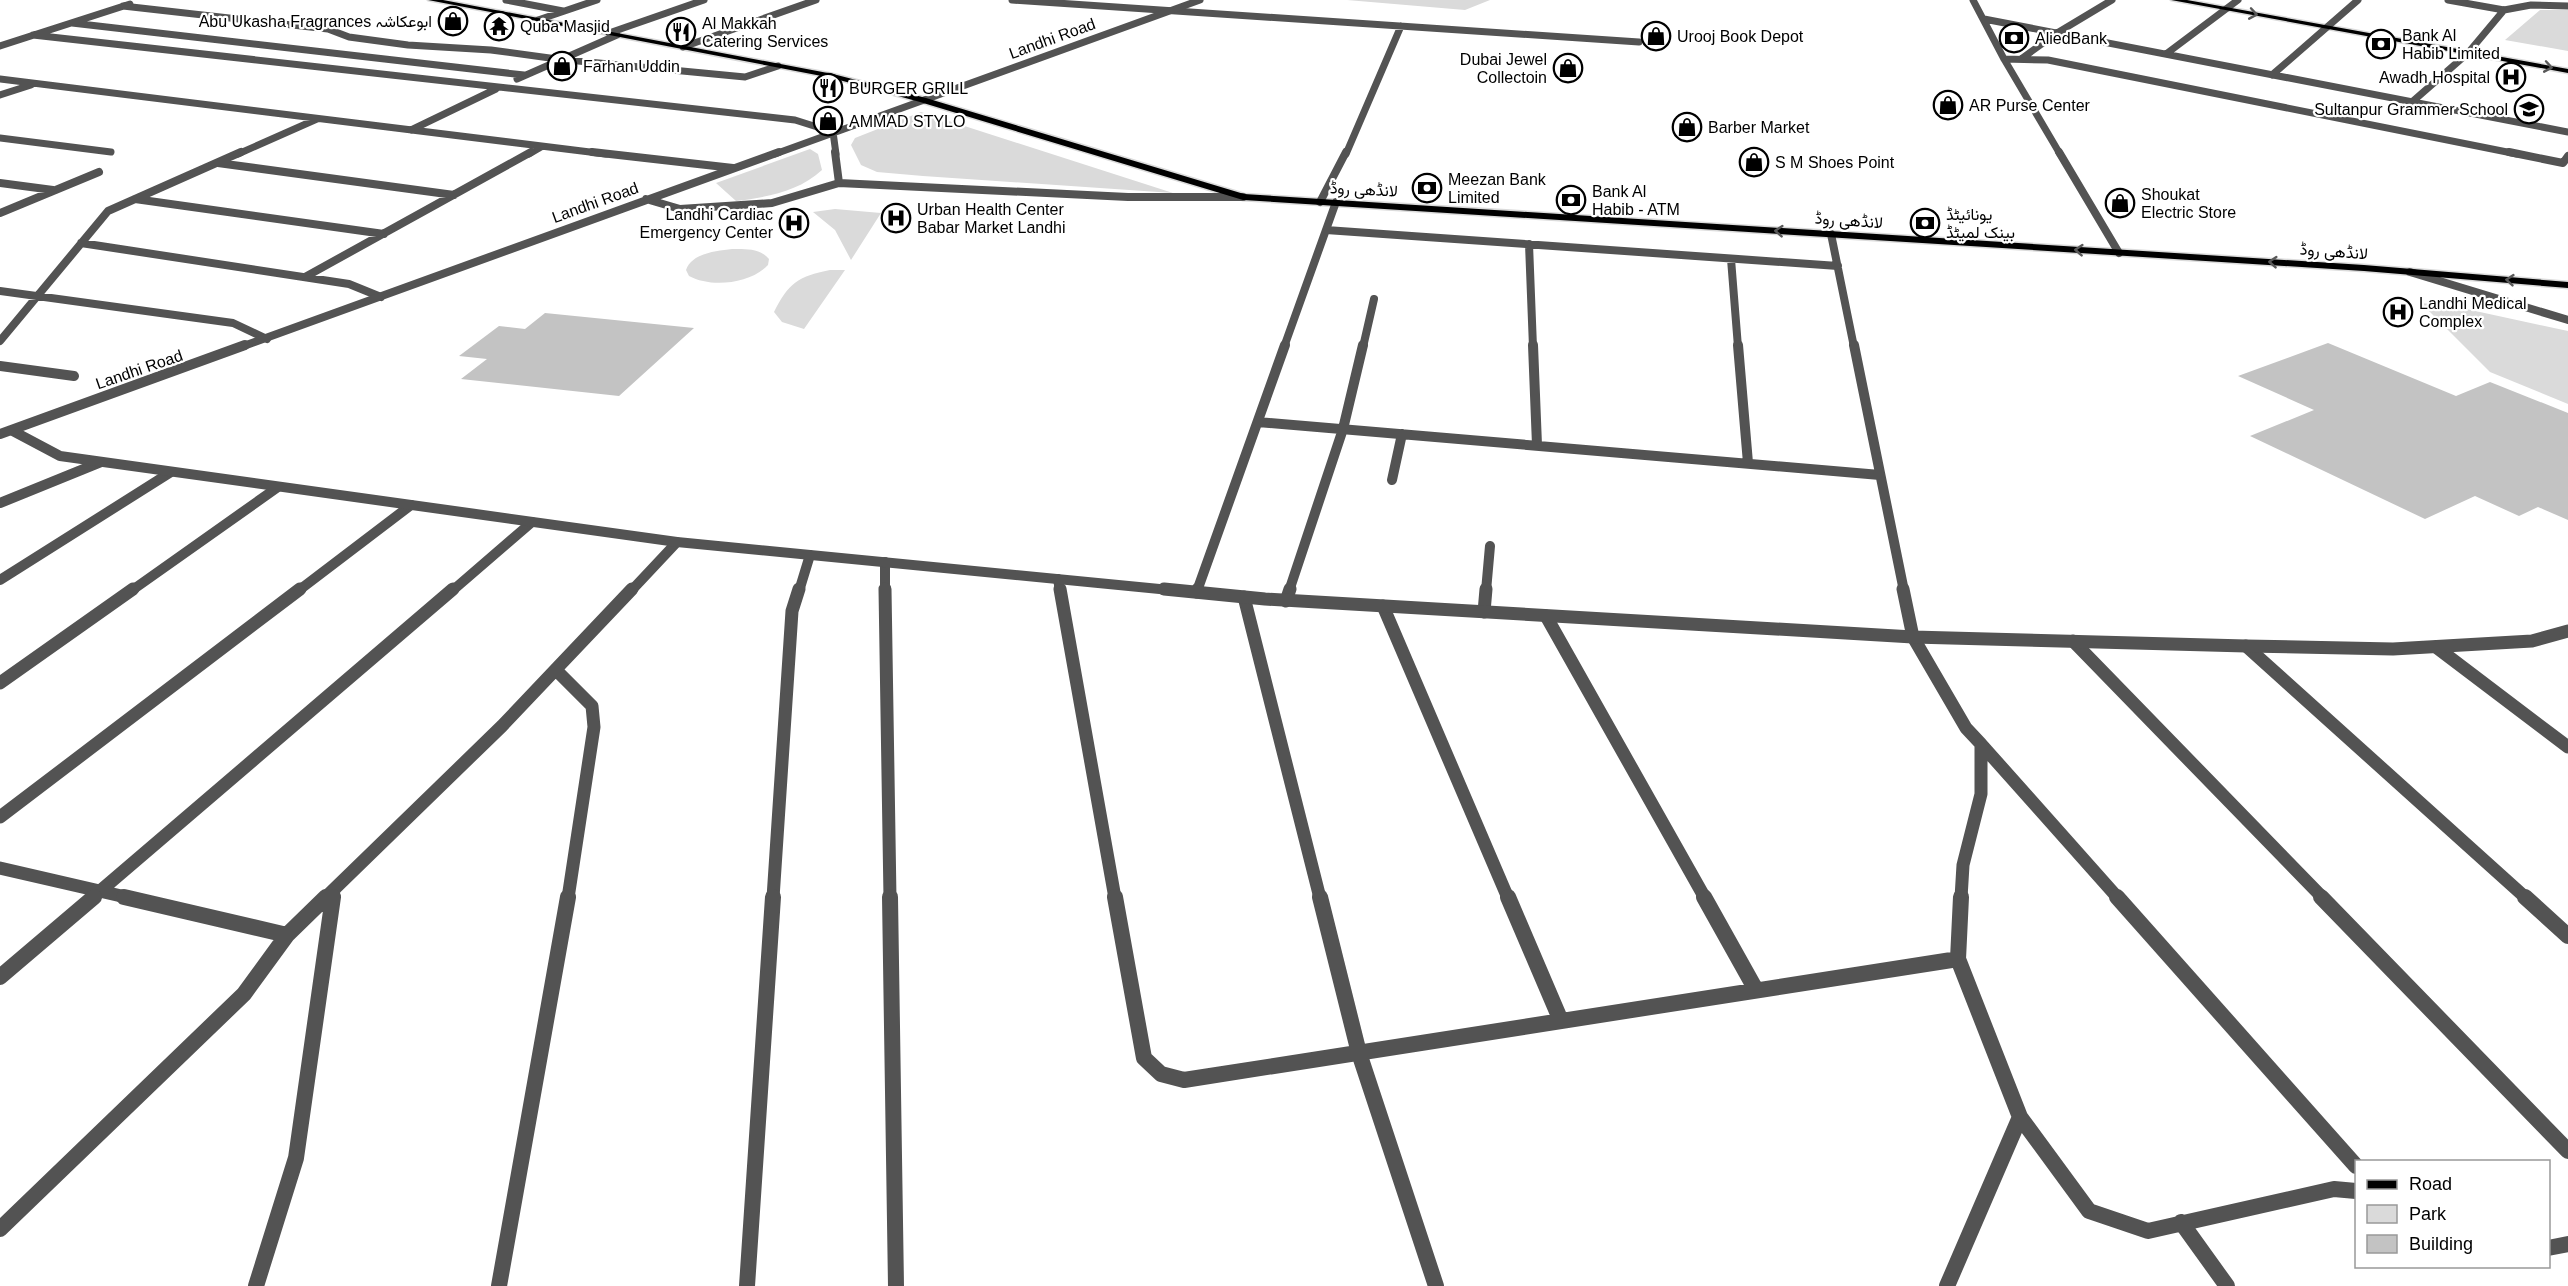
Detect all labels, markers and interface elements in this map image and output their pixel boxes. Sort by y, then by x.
shop icon: Abu Ukasha Fragrances ابوعکاشہ [437,5,469,37]
one-way arrow [2248,7,2258,20]
temple icon: Quba Masjid [483,10,515,42]
place label: Abu Ukasha Fragrances ابوعکاشہ [199,13,432,32]
place label: Al Makkah Catering Services [702,15,828,50]
street label: Landhi Road [1007,15,1098,62]
restaurant icon: Al Makkah Catering Services [665,16,697,48]
place label: Quba Masjid [520,18,610,35]
shop icon: Urooj Book Depot [1640,20,1672,52]
bank icon: AliedBank [1998,22,2030,54]
place label: Bank Al Habib Limited [2402,27,2500,62]
place label: Urooj Book Depot [1677,28,1804,45]
bank icon: Bank Al Habib Limited [2365,28,2397,60]
place label: AliedBank [2035,30,2108,47]
shop icon: Farhan Uddin [546,50,578,82]
place label: Dubai Jewel Collectoin [1460,51,1547,86]
shop icon: Dubai Jewel Collectoin [1552,52,1584,84]
place label: Farhan Uddin [583,58,680,75]
one-way arrow [2543,60,2553,73]
hospital icon: Awadh Hospital [2495,61,2527,93]
place label: Awadh Hospital [2379,69,2490,86]
restaurant icon: BURGER GRILL [812,72,844,104]
place label: BURGER GRILL [849,80,968,97]
shop icon: AR Purse Center [1932,89,1964,121]
school or university icon: Sultanpur Grammer School [2513,93,2545,125]
place label: AR Purse Center [1969,97,2091,114]
place label: Sultanpur Grammer School [2314,101,2508,118]
shop icon: AMMAD STYLO [812,105,844,137]
shop icon: Barber Market [1671,111,1703,143]
place label: AMMAD STYLO [849,113,965,130]
place label: Barber Market [1708,119,1810,136]
shop icon: S M Shoes Point [1738,146,1770,178]
place label: S M Shoes Point [1775,154,1895,171]
place label: Meezan Bank Limited [1448,171,1547,206]
bank icon: Meezan Bank Limited [1411,172,1443,204]
street label: Landhi Road [550,179,641,226]
street label: لانڈھی روڈ [1329,179,1398,202]
place label: Bank Al Habib - ATM [1592,183,1680,218]
bank icon: Bank Al Habib - ATM [1555,184,1587,216]
place label: Shoukat Electric Store [2141,186,2236,221]
shop icon: Shoukat Electric Store [2104,187,2136,219]
place label: Urban Health Center Babar Market Landhi [917,201,1066,236]
hospital icon: Urban Health Center Babar Market Landhi [880,202,912,234]
place label: Landhi Cardiac Emergency Center [640,206,774,241]
place label: یونائیٹڈ بینک لمیٹڈ [1946,206,2015,242]
hospital icon: Landhi Cardiac Emergency Center [778,207,810,239]
bank icon: یونائیٹڈ بینک لمیٹڈ [1909,207,1941,239]
street label: لانڈھی روڈ [1814,210,1884,233]
one-way arrow [1775,225,1784,238]
street label: لانڈھی روڈ [2299,241,2369,264]
one-way arrow [2074,244,2083,257]
one-way arrow [2269,256,2278,269]
one-way arrow [2505,274,2514,287]
place label: Landhi Medical Complex [2419,295,2527,330]
hospital icon: Landhi Medical Complex [2382,296,2414,328]
street label: Landhi Road [93,347,185,392]
legend [2355,1160,2550,1268]
text: Road [2409,1174,2452,1194]
text: Park [2409,1204,2447,1224]
text: Building [2409,1234,2473,1254]

